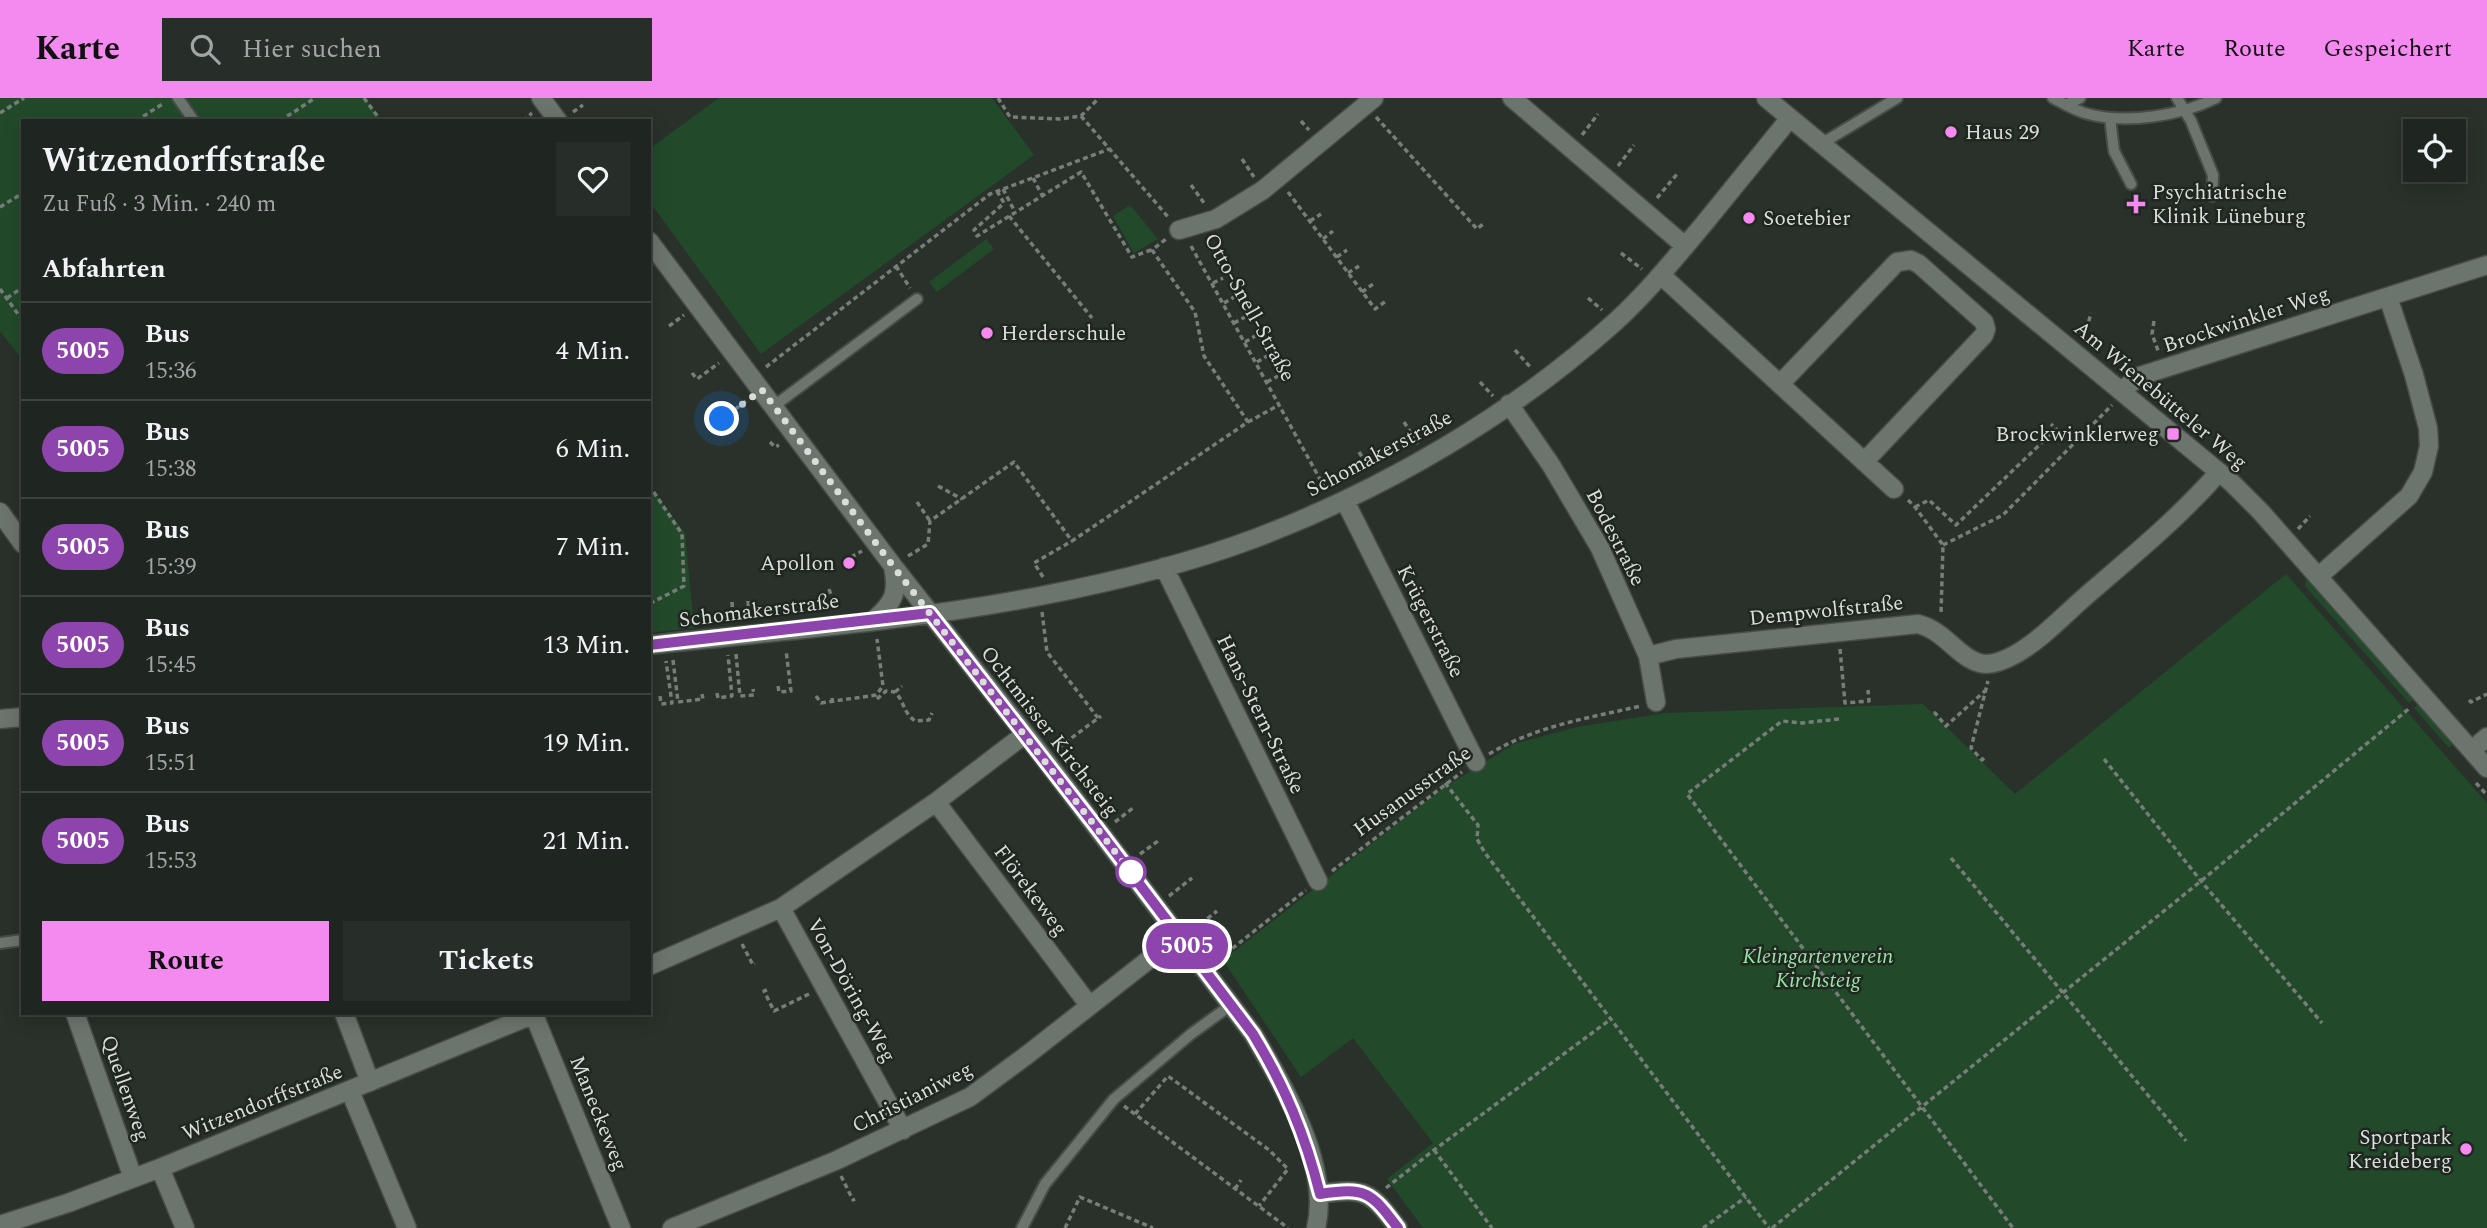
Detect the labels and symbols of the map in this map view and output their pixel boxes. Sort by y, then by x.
place label: Haus 29 [1965,117,2039,149]
marker: Haus 29 [1943,124,1959,140]
place label: Psychiatrische Klinik Lüneburg [2152,177,2306,233]
marker: Psychiatrische Klinik Lüneburg [2126,194,2146,214]
place label: Soetebier [1763,203,1851,235]
marker: Soetebier [1741,210,1757,226]
street label: Otto-Snell-Straße [1195,227,1303,388]
street label: Brockwinkler Weg [2159,278,2334,362]
street label: Am Wienebütteler Weg [2066,313,2254,478]
place label: Herderschule [1001,318,1126,350]
marker: Herderschule [979,325,995,341]
your location [704,401,739,436]
street label: Schomakerstraße [1301,402,1458,506]
place label: Brockwinklerweg [1995,419,2159,451]
marker: Brockwinklerweg [2165,426,2181,442]
street label: Bodestraße [1577,483,1653,592]
place label: Apollon [760,548,835,580]
marker: Apollon [841,555,857,571]
street label: Krügerstraße [1388,559,1472,684]
street label: Schomakerstraße [677,585,841,637]
street label: Dempwolfstraße [1747,587,1905,635]
street label: Hans-Stern-Straße [1207,629,1313,800]
street label: Ochtmisser Kirchsteig [972,639,1126,824]
street label: Husanusstraße [1347,738,1478,846]
street label: Flörekeweg [985,838,1075,943]
unlabelled marker [1116,857,1146,887]
street label: Von-Döring-Weg [798,912,904,1069]
line badge: 5005 [1138,923,1236,969]
park label: Kleingartenverein Kirchsteig [1743,941,1893,997]
street label: Quellenweg [92,1031,158,1146]
street label: Maneckeweg [560,1051,636,1176]
street label: Christianiweg [847,1054,978,1142]
street label: Witzendorffstraße [177,1056,348,1150]
place label: Sportpark Kreideberg [2348,1122,2452,1178]
marker: Sportpark Kreideberg [2458,1141,2474,1157]

